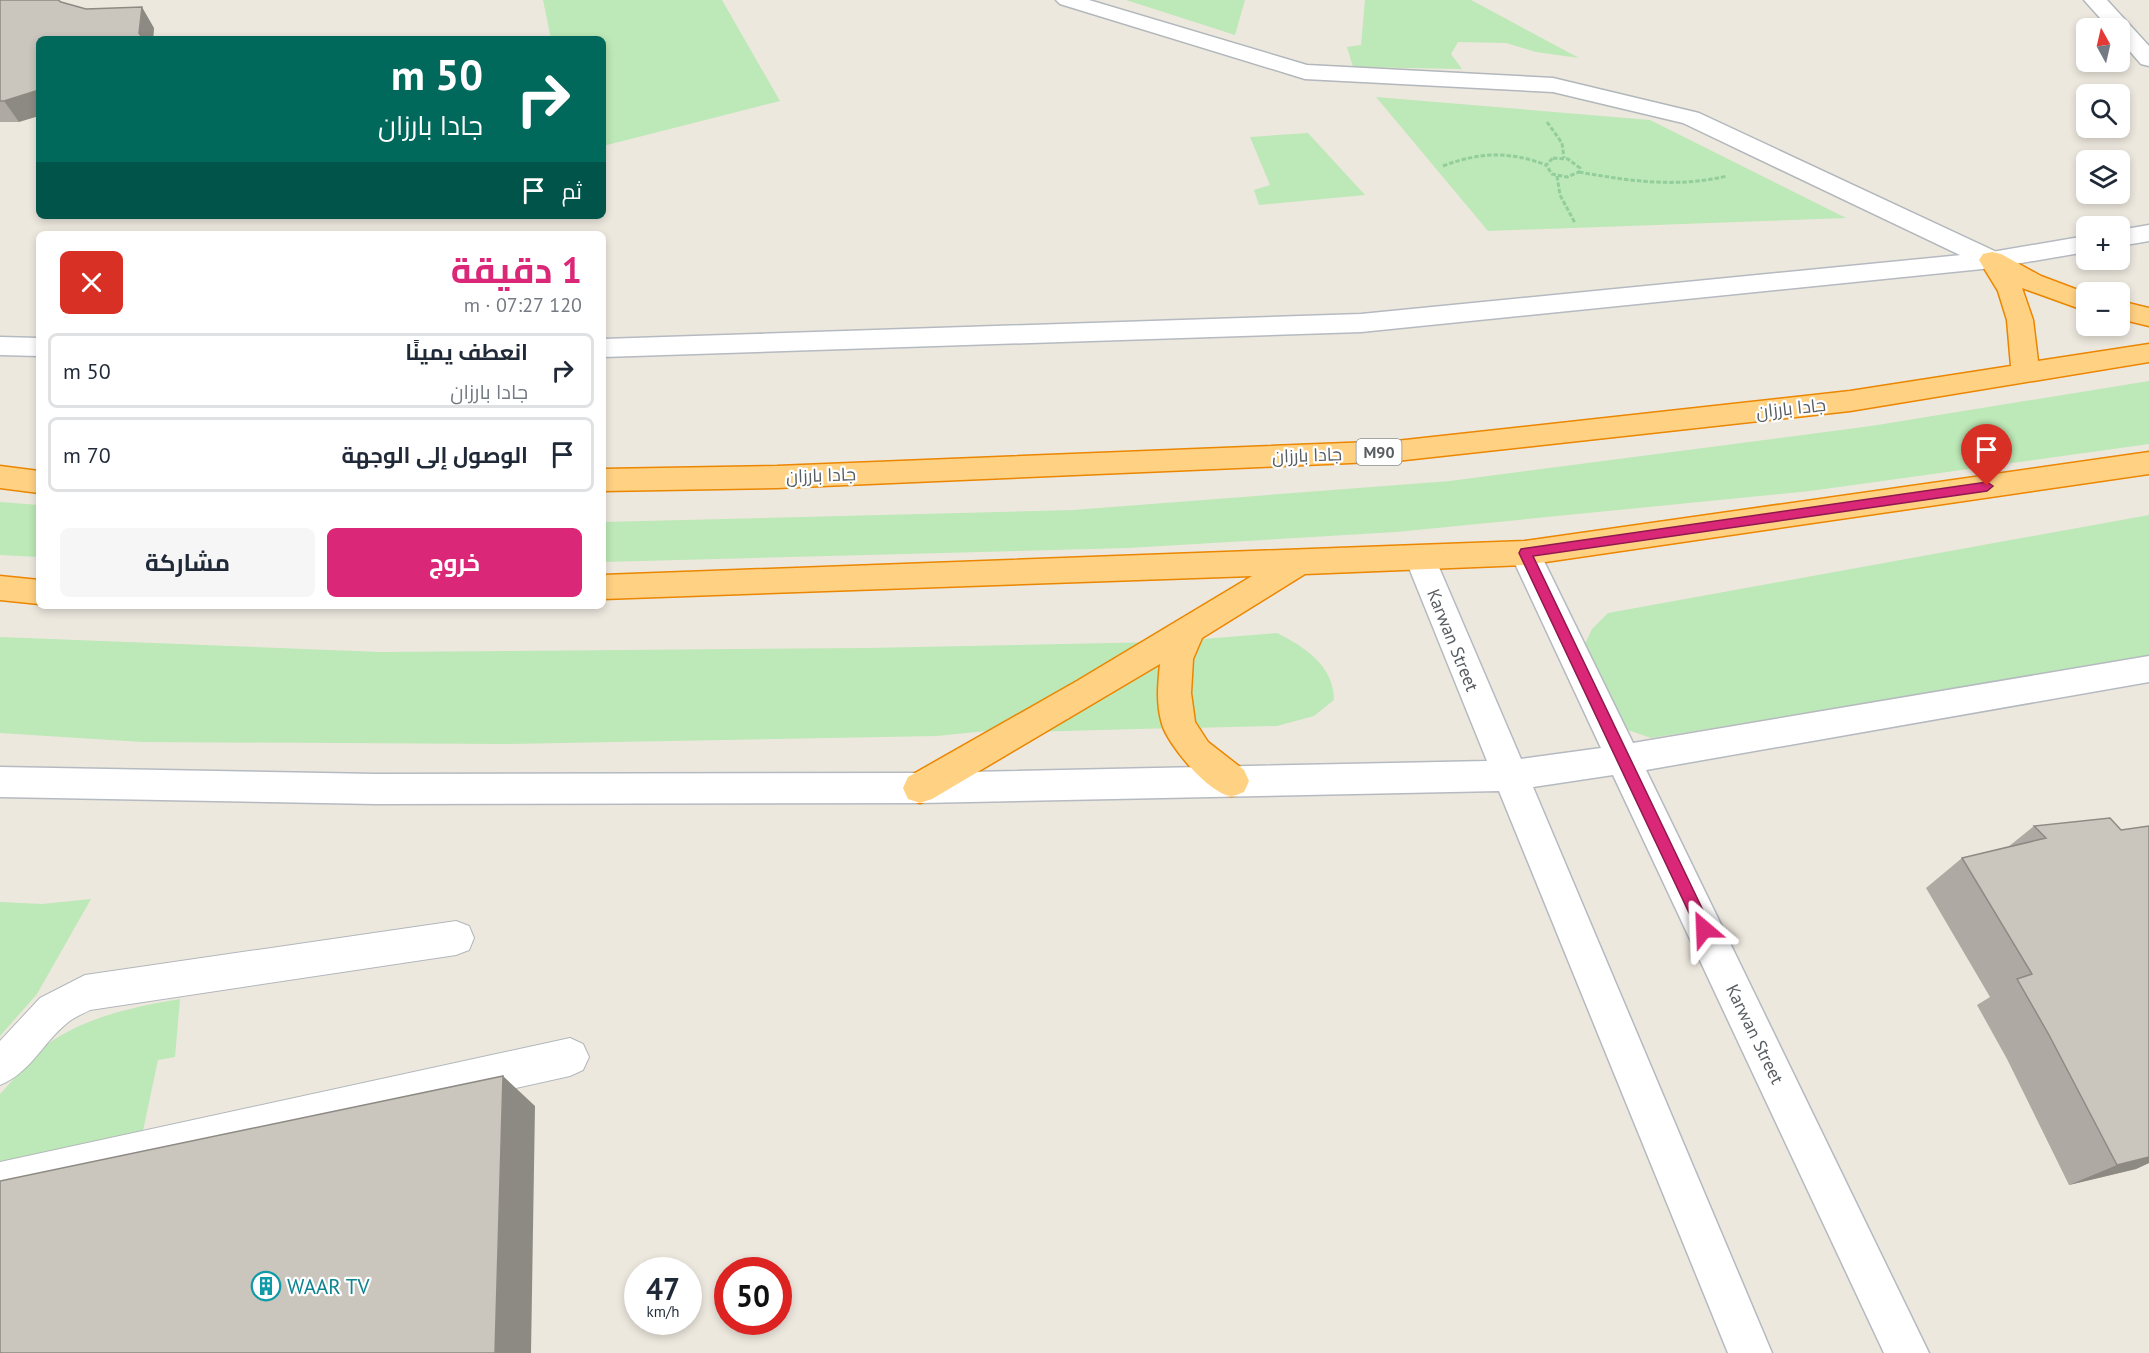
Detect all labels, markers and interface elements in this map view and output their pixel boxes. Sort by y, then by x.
north arrow [2076,18,2130,72]
map controls [2076,18,2130,336]
text: 50 m [391,47,483,102]
icon: right [504,60,582,138]
button: search [2076,84,2130,138]
text: جادا بارزان [378,108,483,142]
button: layers [2076,150,2130,204]
icon: arrive [517,174,550,207]
text: ثم [562,177,582,205]
button: + [2076,216,2130,270]
text: 1 دقيقة [451,246,582,293]
button: close [60,251,123,314]
button: − [2076,282,2130,336]
text: 120 m · 07:27 [464,292,582,318]
text: انعطف يمينًا [405,338,528,366]
icon: right [546,354,579,387]
text: 50 m [63,357,111,385]
text: جادا بارزان [450,379,528,405]
street label: جادا بارزان [1755,393,1827,423]
pin [1961,424,2012,486]
icon: arrive [1970,433,2003,466]
icon: arrive [546,438,579,471]
road number: M90 [1356,439,1402,465]
text: 70 m [63,441,111,469]
text: الوصول إلى الوجهة [342,441,528,469]
street label: جادا بارزان [1272,442,1342,468]
street label: جادا بارزان [786,462,856,488]
button: مشاركة [60,528,315,597]
button: خروج [327,528,582,597]
street label: Karwan Street [1422,585,1484,695]
position arrow [1672,897,1736,961]
street label: Karwan Street [1721,980,1789,1088]
speed limit sign: 50 [714,1257,792,1335]
text: 47 [646,1269,680,1308]
building icon: WAAR TV [250,1270,282,1302]
place label: WAAR TV [287,1273,369,1300]
text: km/h [647,1302,679,1321]

